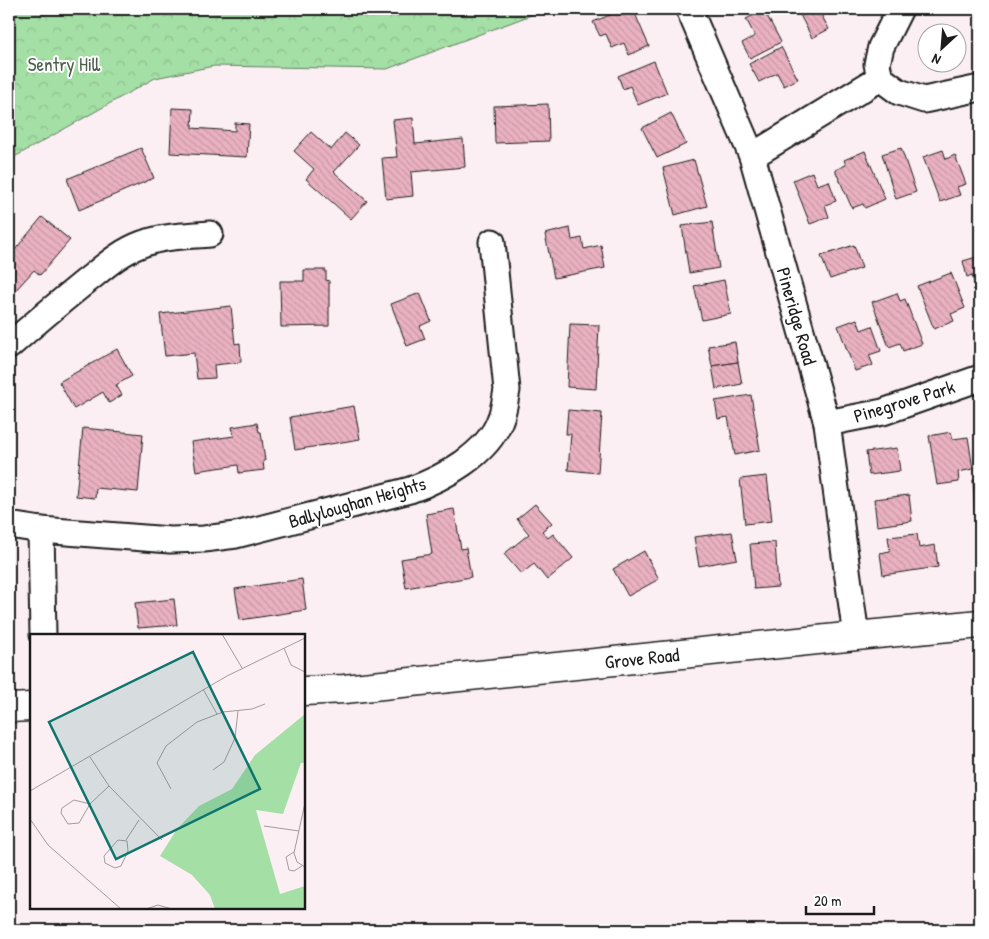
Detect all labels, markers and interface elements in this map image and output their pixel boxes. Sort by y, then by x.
north arrow [916,22,966,72]
text: N [928,50,944,70]
park label: Sentry Hill [28,51,101,77]
street label: Pineridge Road [771,264,823,368]
street label: Pinegrove Park [850,373,958,429]
street label: Ballyloughan Heights [285,470,429,534]
inset map [30,634,305,909]
street label: Grove Road [603,641,681,675]
scale bar [806,884,874,916]
text: 20 m [814,890,841,911]

